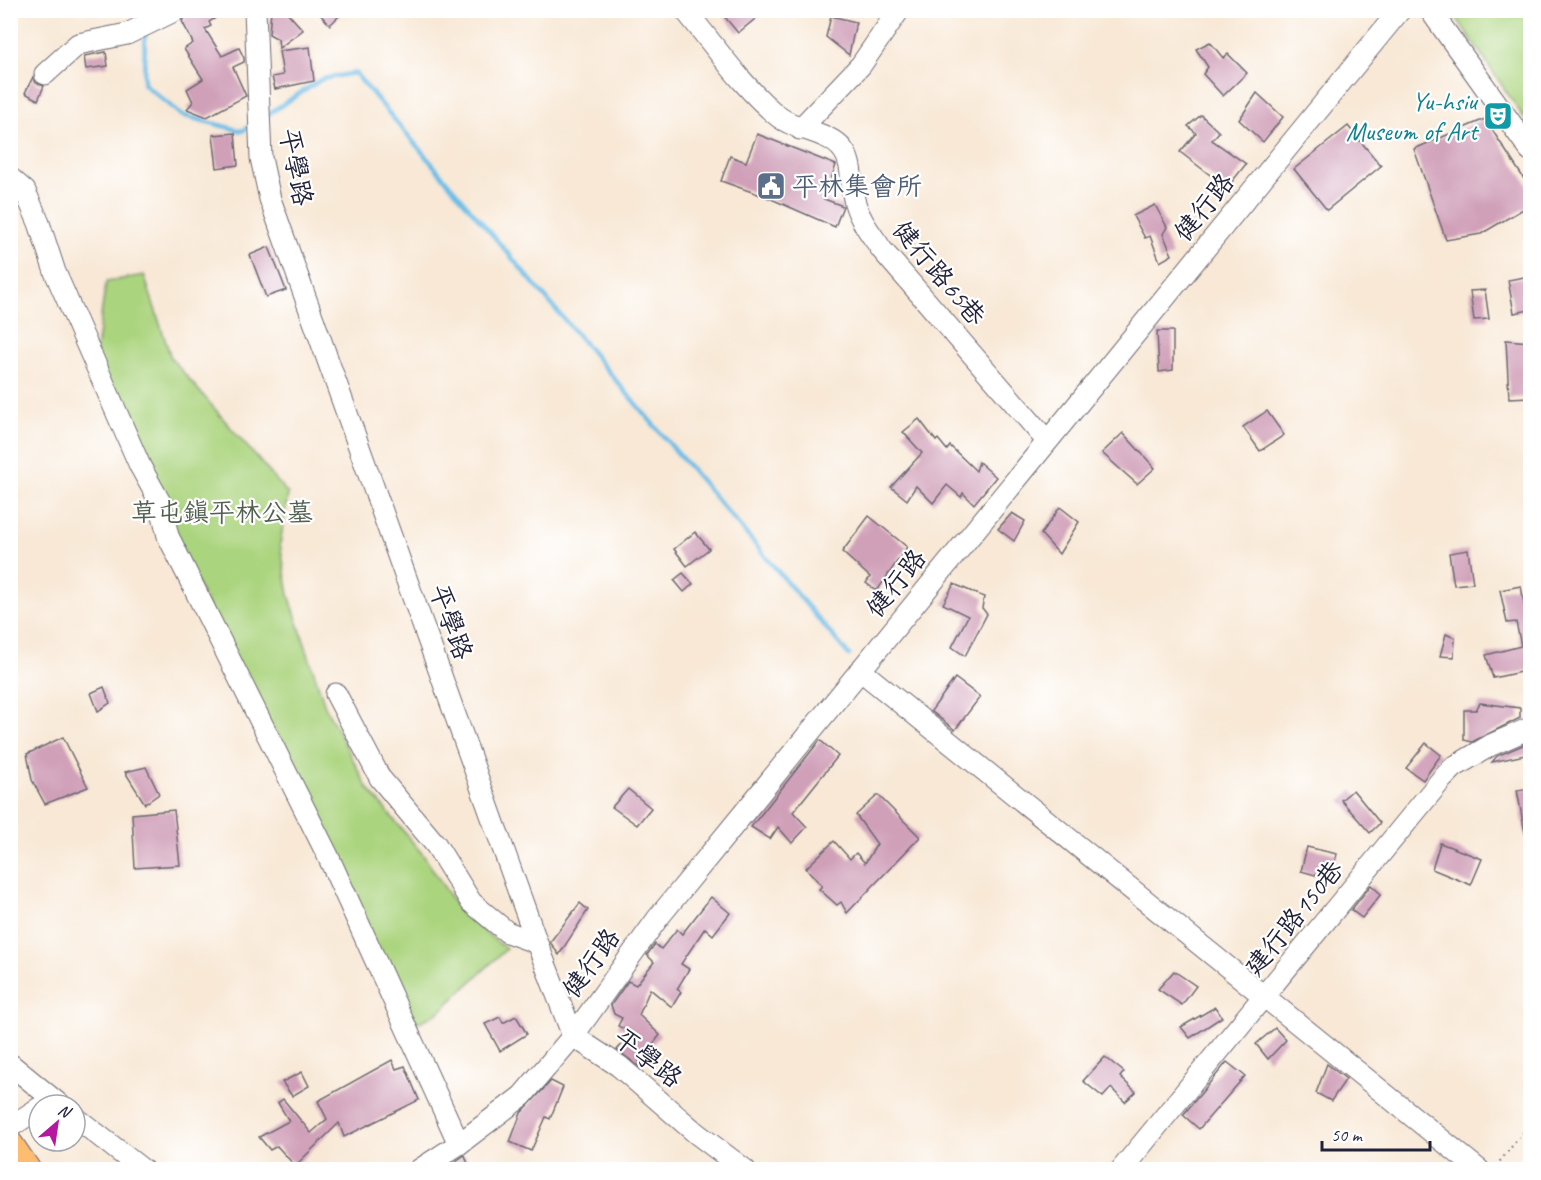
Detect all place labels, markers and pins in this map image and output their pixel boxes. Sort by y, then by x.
place label: Yu-hsiu Museum of Art [1346,85,1479,148]
theatre icon: Yu-hsiu Museum of Art [1482,100,1514,132]
public building icon: 平林集會所 [755,170,787,202]
place label: 平林集會所 [792,170,922,203]

